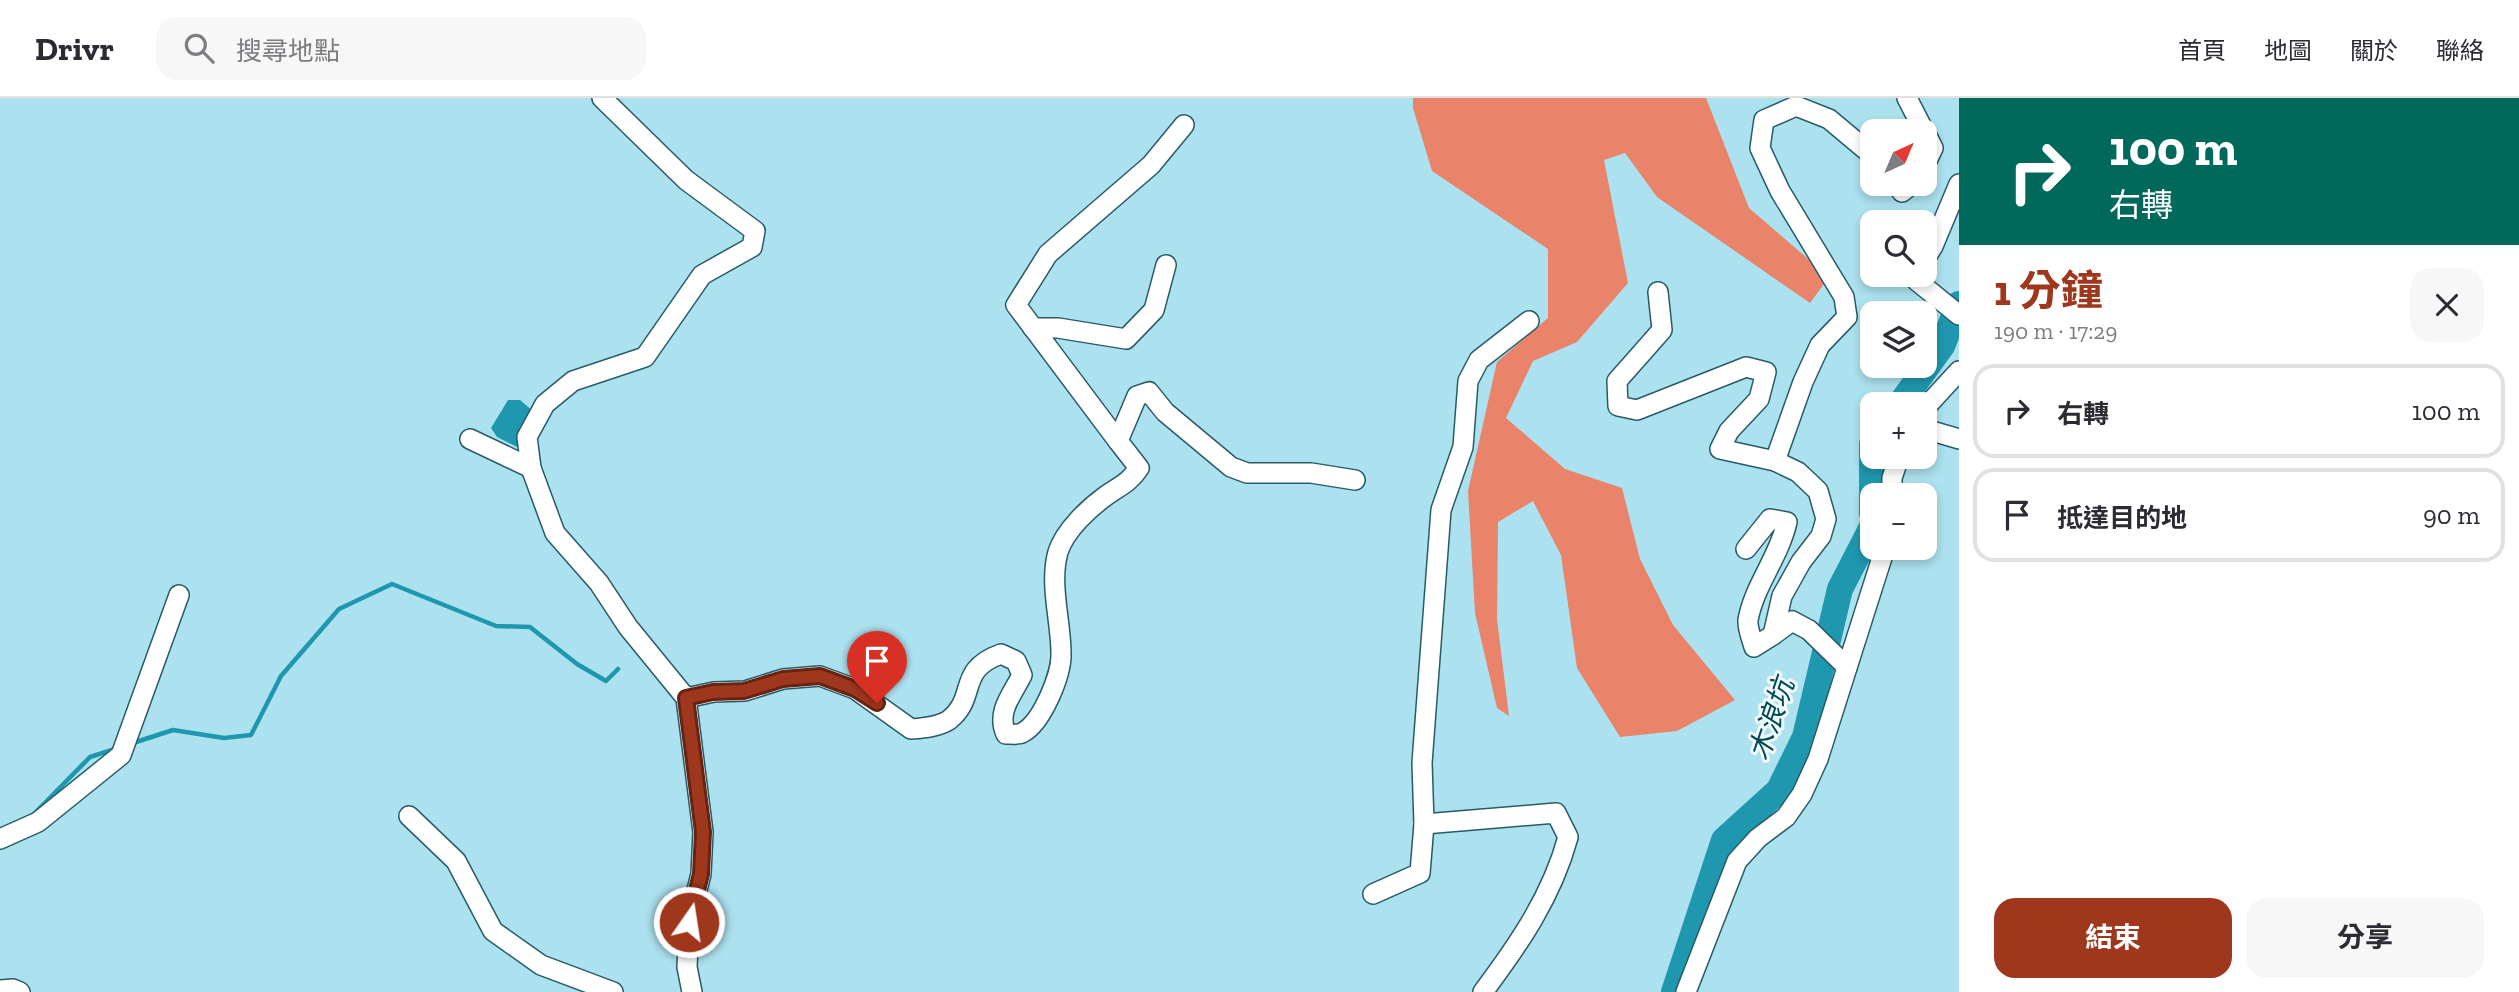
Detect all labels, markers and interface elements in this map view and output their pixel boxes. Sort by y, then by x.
search box [156,17,646,80]
text: Drivr [35,29,114,68]
icon: search [180,29,218,67]
text: 搜尋地點 [236,35,340,67]
text: 首頁 [2178,36,2226,65]
text: 地圖 [2264,36,2312,65]
text: 關於 [2350,36,2398,65]
text: 聯絡 [2436,36,2484,65]
north arrow [1860,119,1937,196]
map controls [1860,119,1937,560]
text: 100 m [2109,119,2237,178]
icon: right [1994,126,2085,217]
text: 右轉 [2109,186,2173,224]
button: search [1860,210,1937,287]
text: 1 分鐘 [1994,265,2103,316]
button: close [2410,268,2484,342]
button: layers [1860,301,1937,378]
text: 190 m · 17:29 [1994,317,2117,345]
button: + [1860,392,1937,469]
icon: right [1998,392,2036,430]
text: 100 m [2412,395,2480,427]
text: 右轉 [2057,398,2109,430]
button: − [1860,483,1937,560]
icon: arrive [1998,496,2036,534]
text: 90 m [2423,499,2480,531]
text: 抵達目的地 [2057,502,2187,534]
pin [847,631,907,703]
icon: arrive [858,642,896,680]
water label: 木浪坑 [1742,670,1802,764]
position arrow [652,885,726,959]
button: 結束 [1994,898,2232,978]
button: 分享 [2246,898,2484,978]

